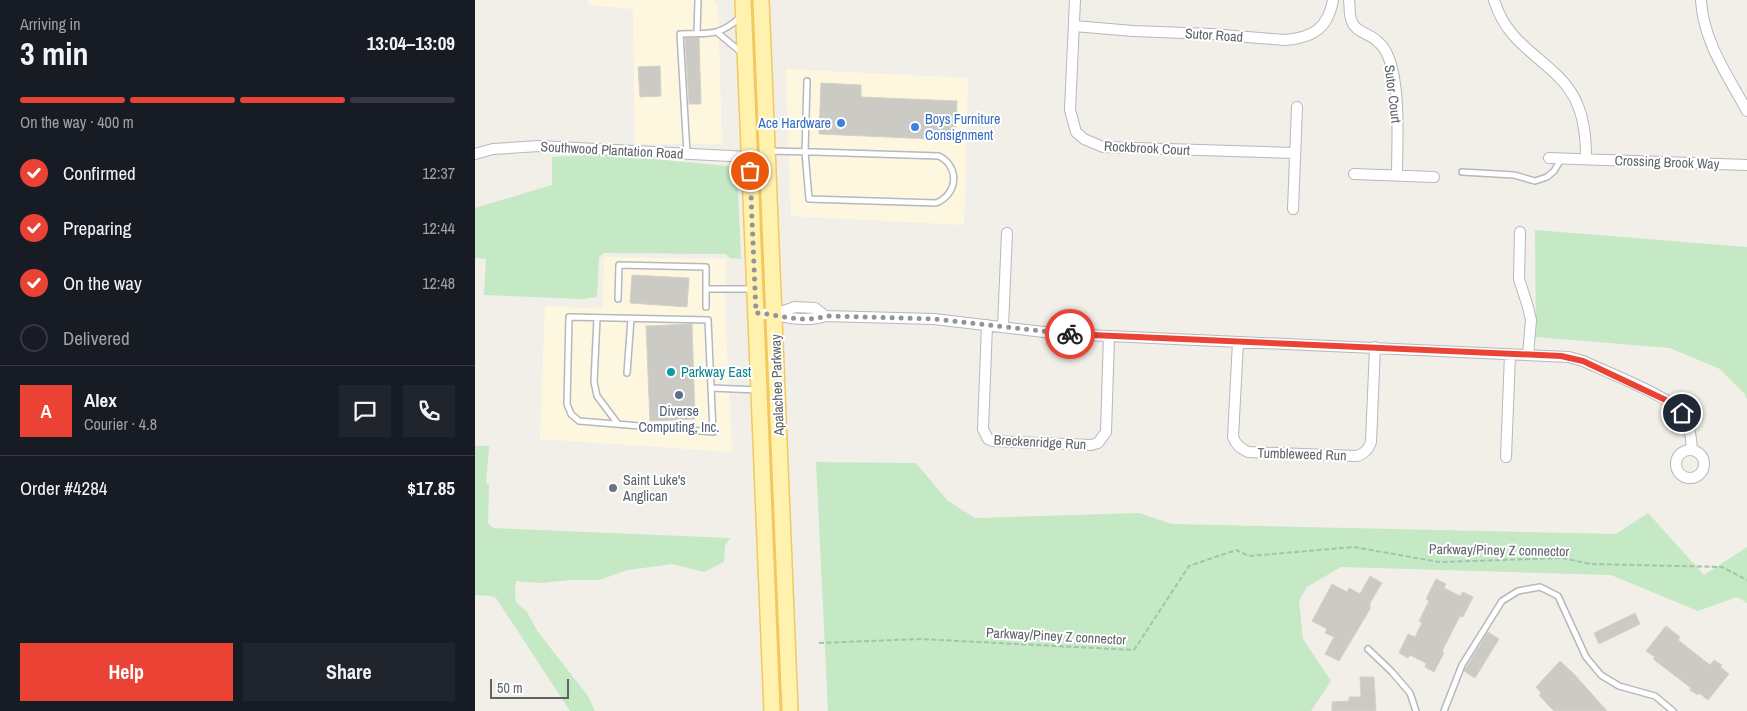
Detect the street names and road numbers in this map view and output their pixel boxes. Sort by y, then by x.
street label: Sutor Road [1184,24,1244,46]
street label: Sutor Court [1380,64,1406,124]
street label: Southwood Plantation Road [540,137,684,163]
street label: Rockbrook Court [1104,137,1190,159]
street label: Crossing Brook Way [1614,151,1720,173]
street label: Apalachee Parkway [766,334,788,437]
street label: Breckenridge Run [993,431,1087,453]
street label: Tumbleweed Run [1257,443,1347,465]
street label: Parkway/Piney Z connector [1429,540,1570,560]
street label: Parkway/Piney Z connector [985,623,1127,649]

